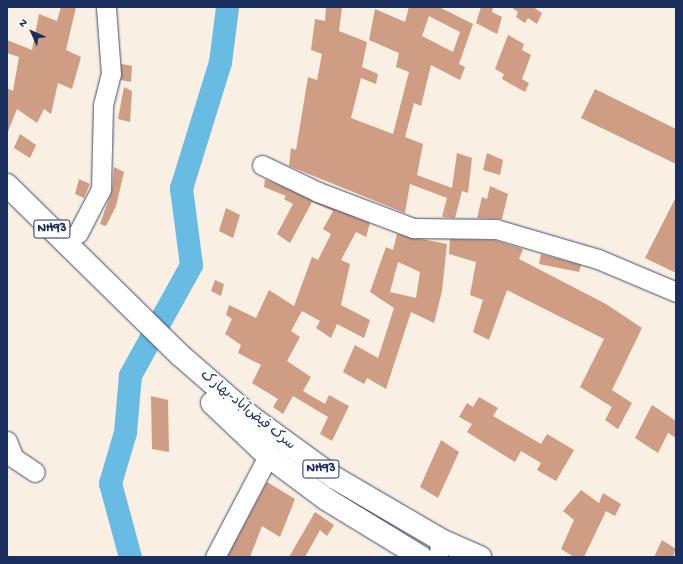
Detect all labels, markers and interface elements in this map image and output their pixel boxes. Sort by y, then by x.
north arrow [12,12,52,52]
text: N [17,17,30,30]
road number: NH93 [33,218,71,240]
street label: سرک فیض‌آباد-بهارک [196,367,298,455]
road number: NH93 [302,458,340,480]

